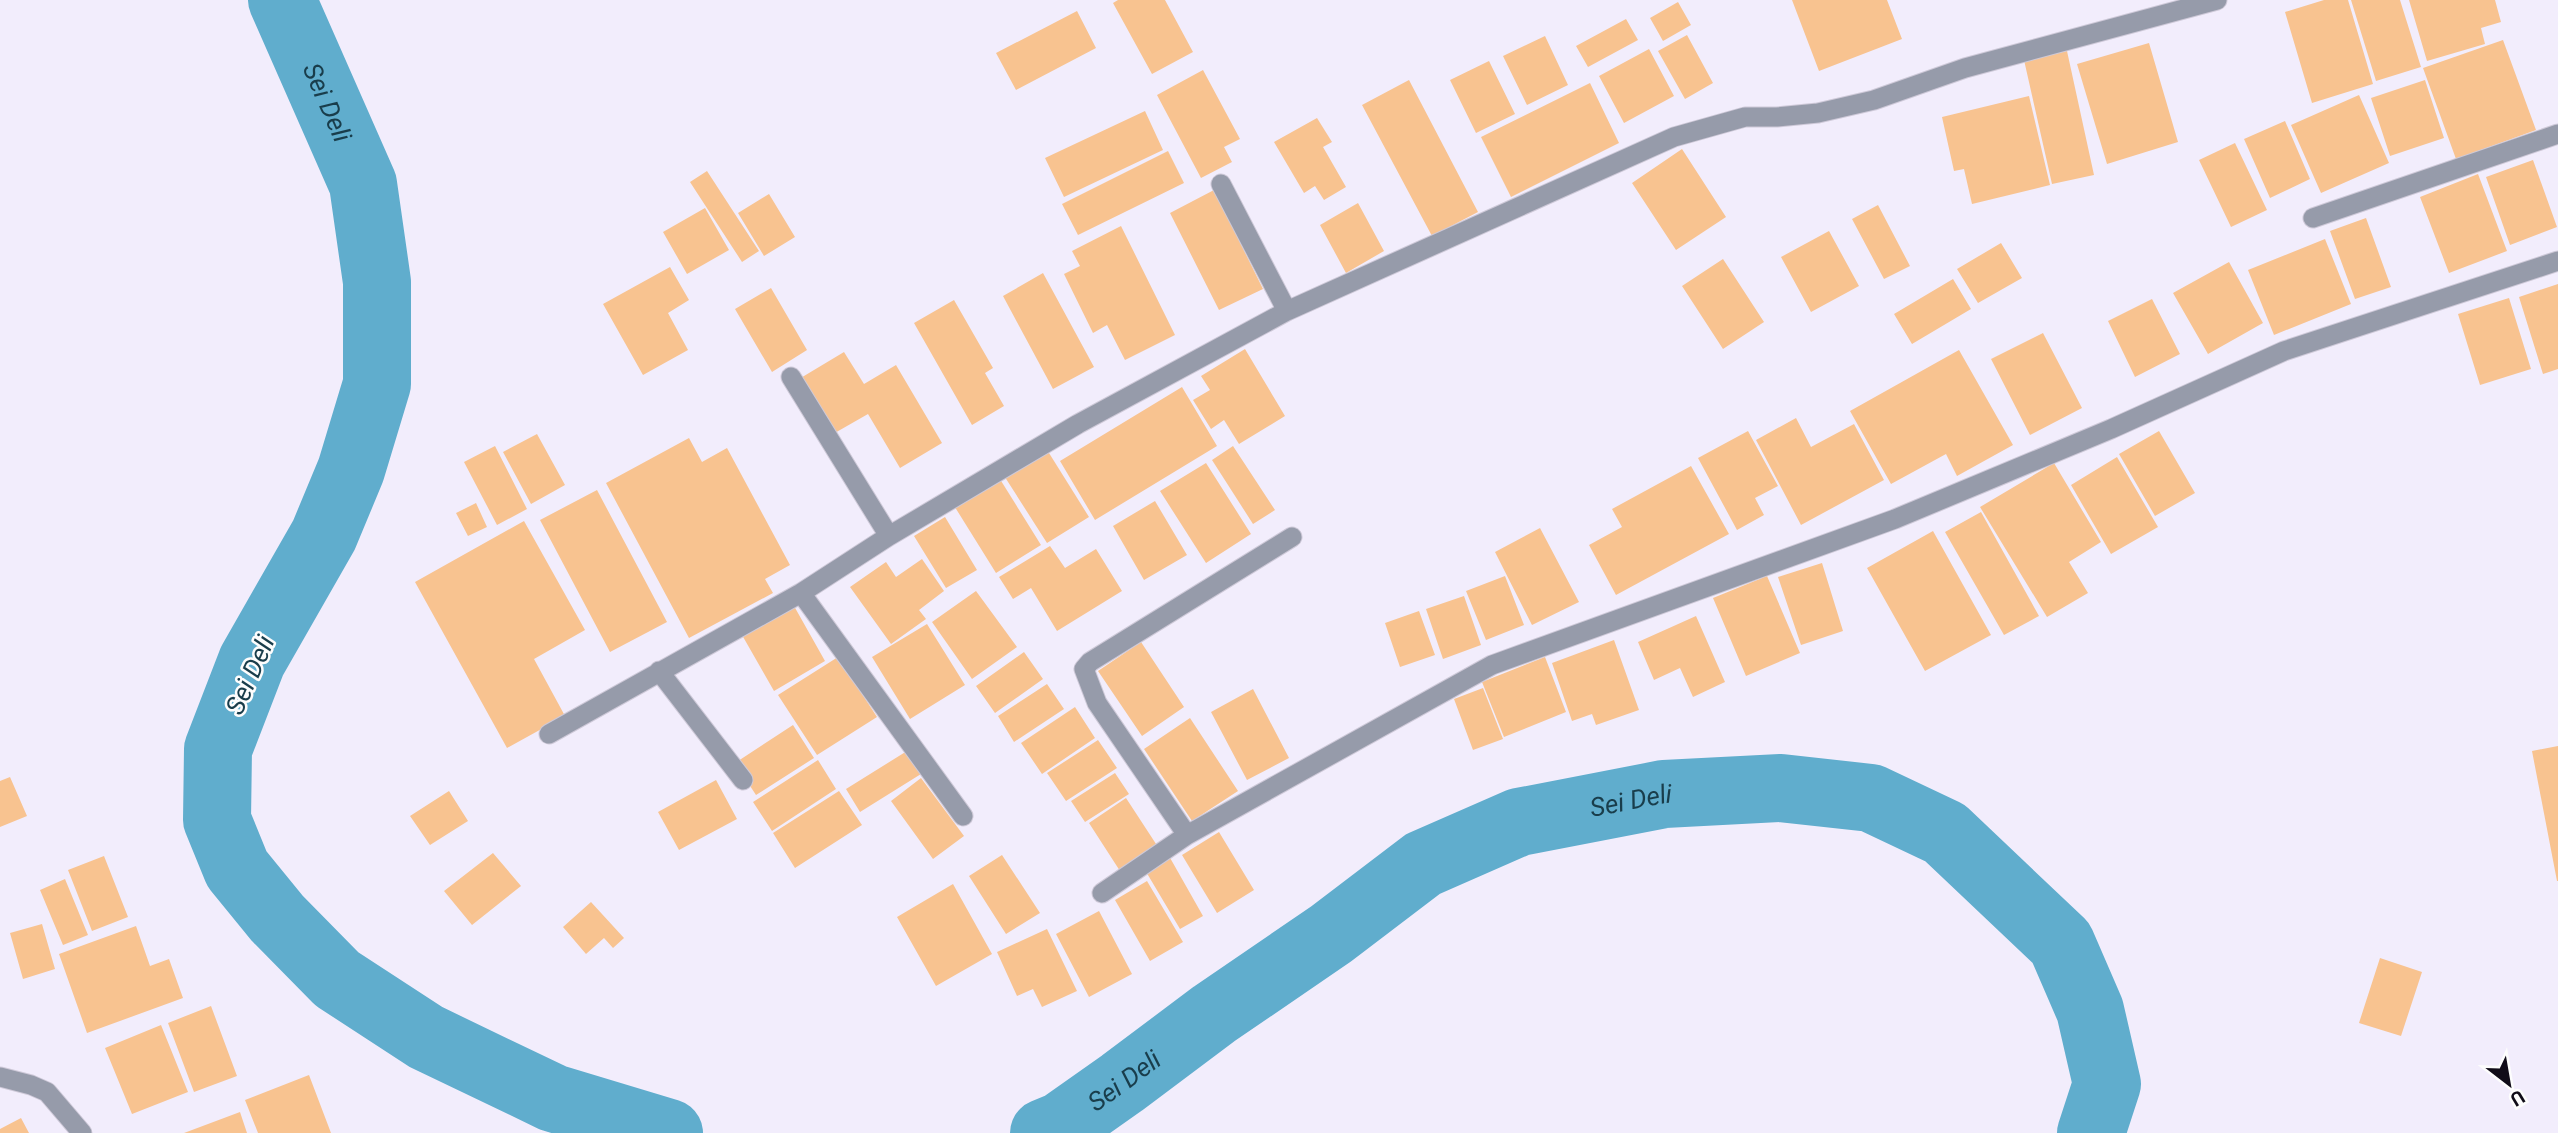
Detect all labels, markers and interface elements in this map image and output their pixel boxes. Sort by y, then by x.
water label: Sei Deli [297,58,358,147]
water label: Sei Deli [219,630,281,719]
water label: Sei Deli [1587,779,1673,823]
water label: Sei Deli [1082,1044,1167,1117]
north arrow [2474,1049,2544,1119]
text: U [2506,1085,2529,1111]

